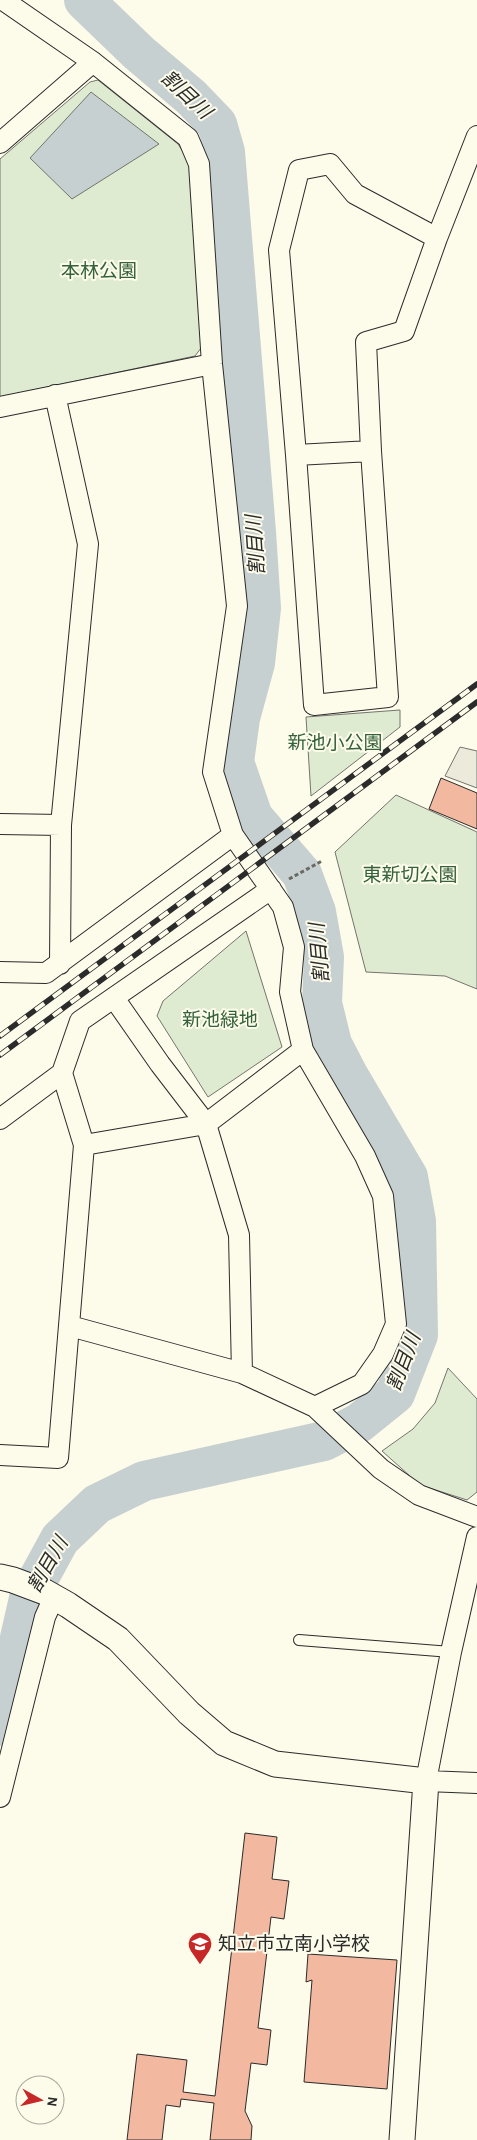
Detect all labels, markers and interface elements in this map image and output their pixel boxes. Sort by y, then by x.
water label: 割目川 [157,66,217,124]
park label: 本林公園 [61,260,137,281]
water label: 割目川 [243,512,268,576]
park label: 新池小公園 [287,733,383,753]
park label: 東新切公園 [362,865,458,885]
water label: 割目川 [306,920,333,984]
park label: 新池緑地 [182,1010,258,1030]
water label: 割目川 [383,1328,425,1394]
water label: 割目川 [23,1532,73,1596]
school or university icon: 知立市立南小学校 [187,1931,213,1965]
place label: 知立市立南小学校 [218,1933,370,1954]
north arrow [15,2075,65,2125]
text: N [44,2096,59,2107]

